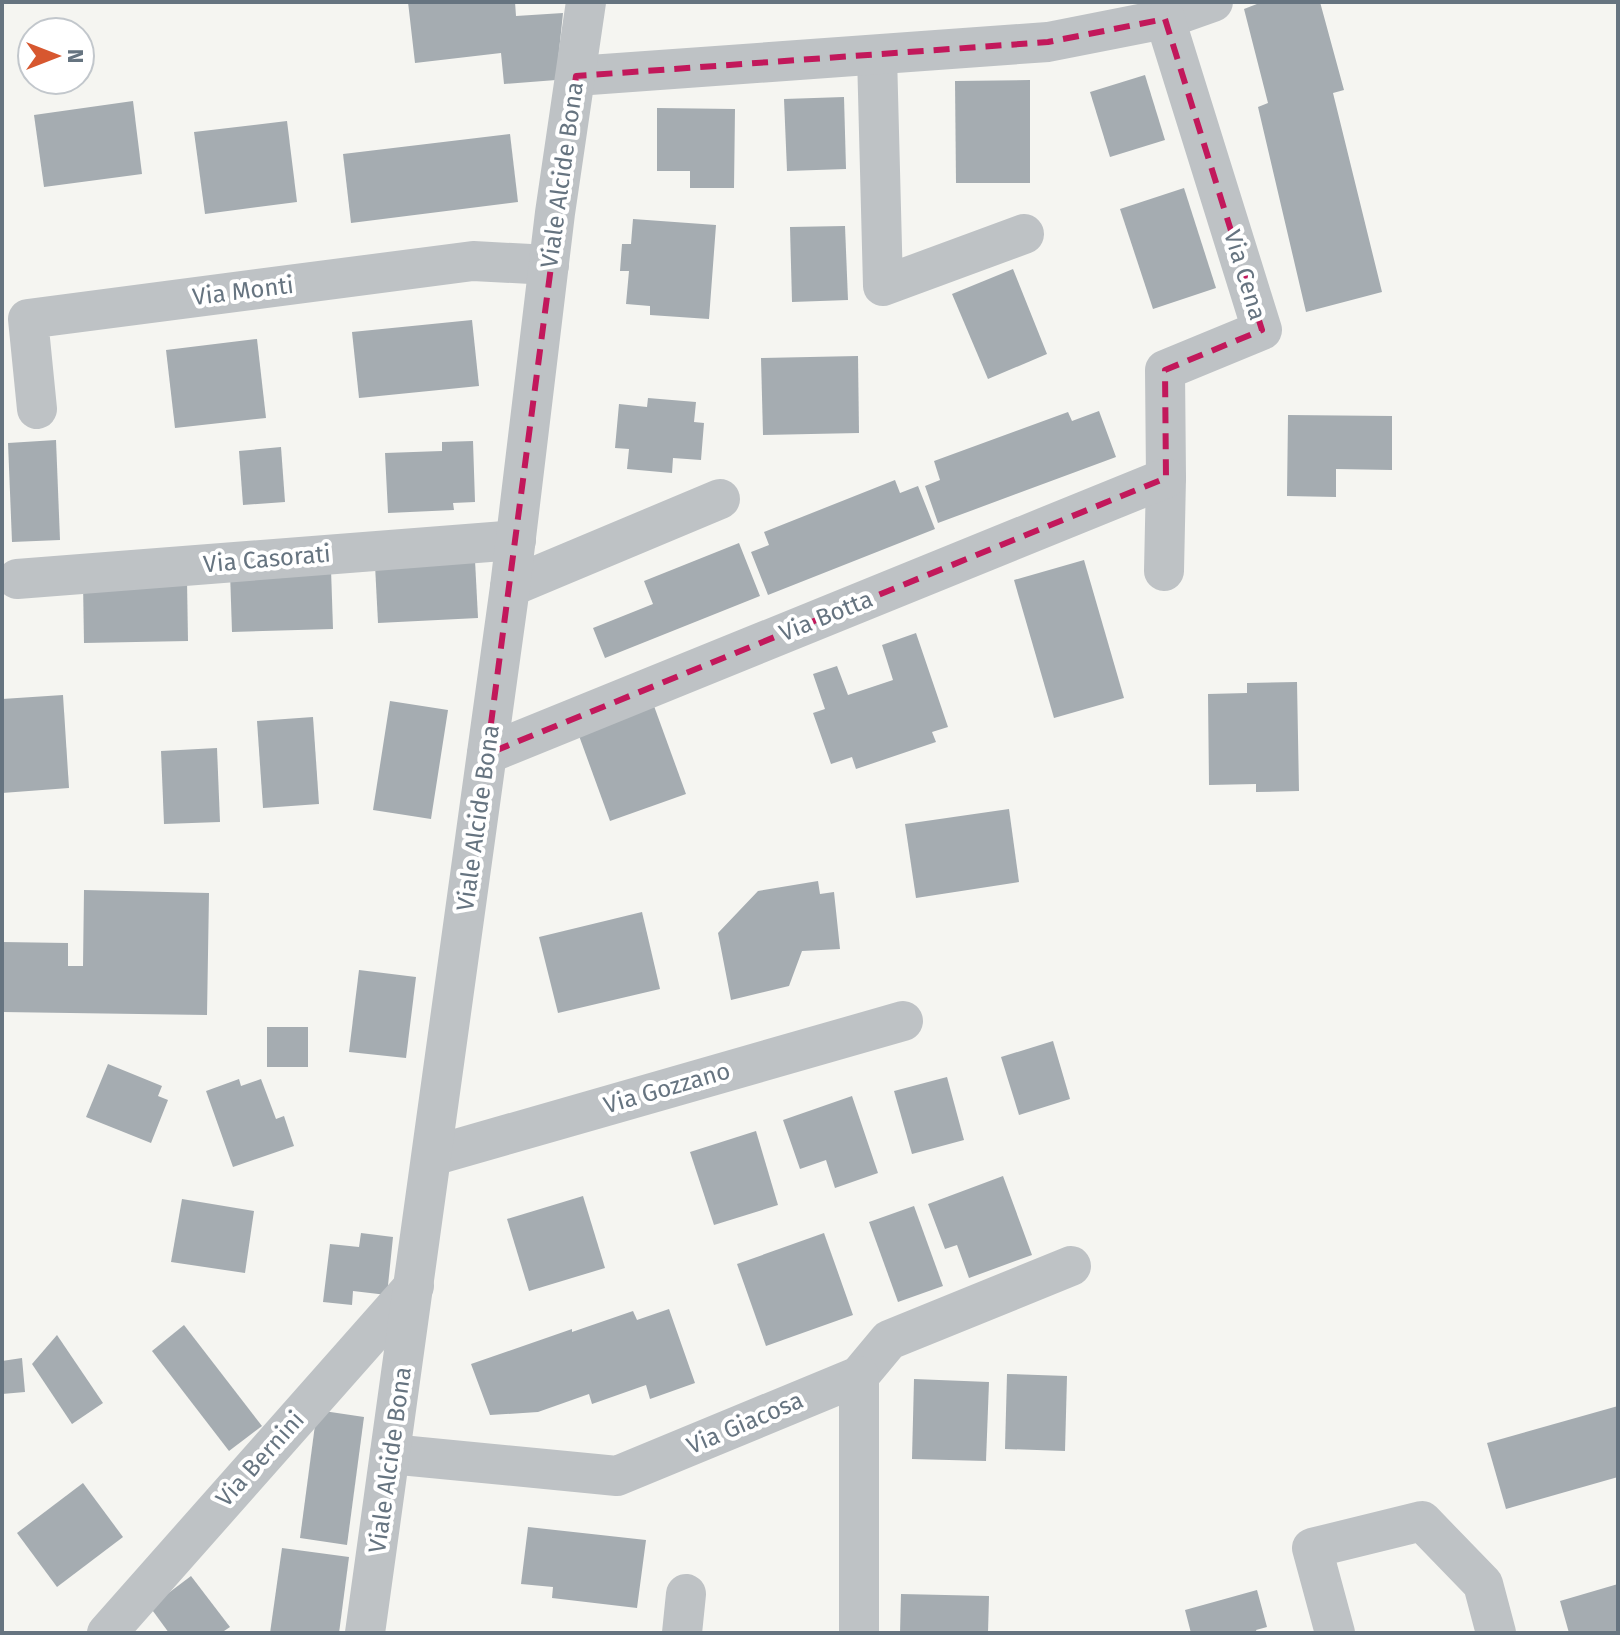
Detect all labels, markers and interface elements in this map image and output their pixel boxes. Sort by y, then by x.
north arrow [16,16,96,96]
text: N [62,49,89,63]
street label: Viale Alcide Bona [535,80,589,270]
street label: Via Cena [1218,227,1272,323]
street label: Via Monti [191,271,295,311]
street label: Via Casorati [202,539,332,579]
street label: Via Botta [775,585,877,647]
street label: Viale Alcide Bona [451,723,505,913]
street label: Via Gozzano [601,1057,733,1119]
street label: Viale Alcide Bona [363,1365,417,1555]
street label: Via Giacosa [683,1386,807,1460]
street label: Via Bernini [210,1406,310,1512]

